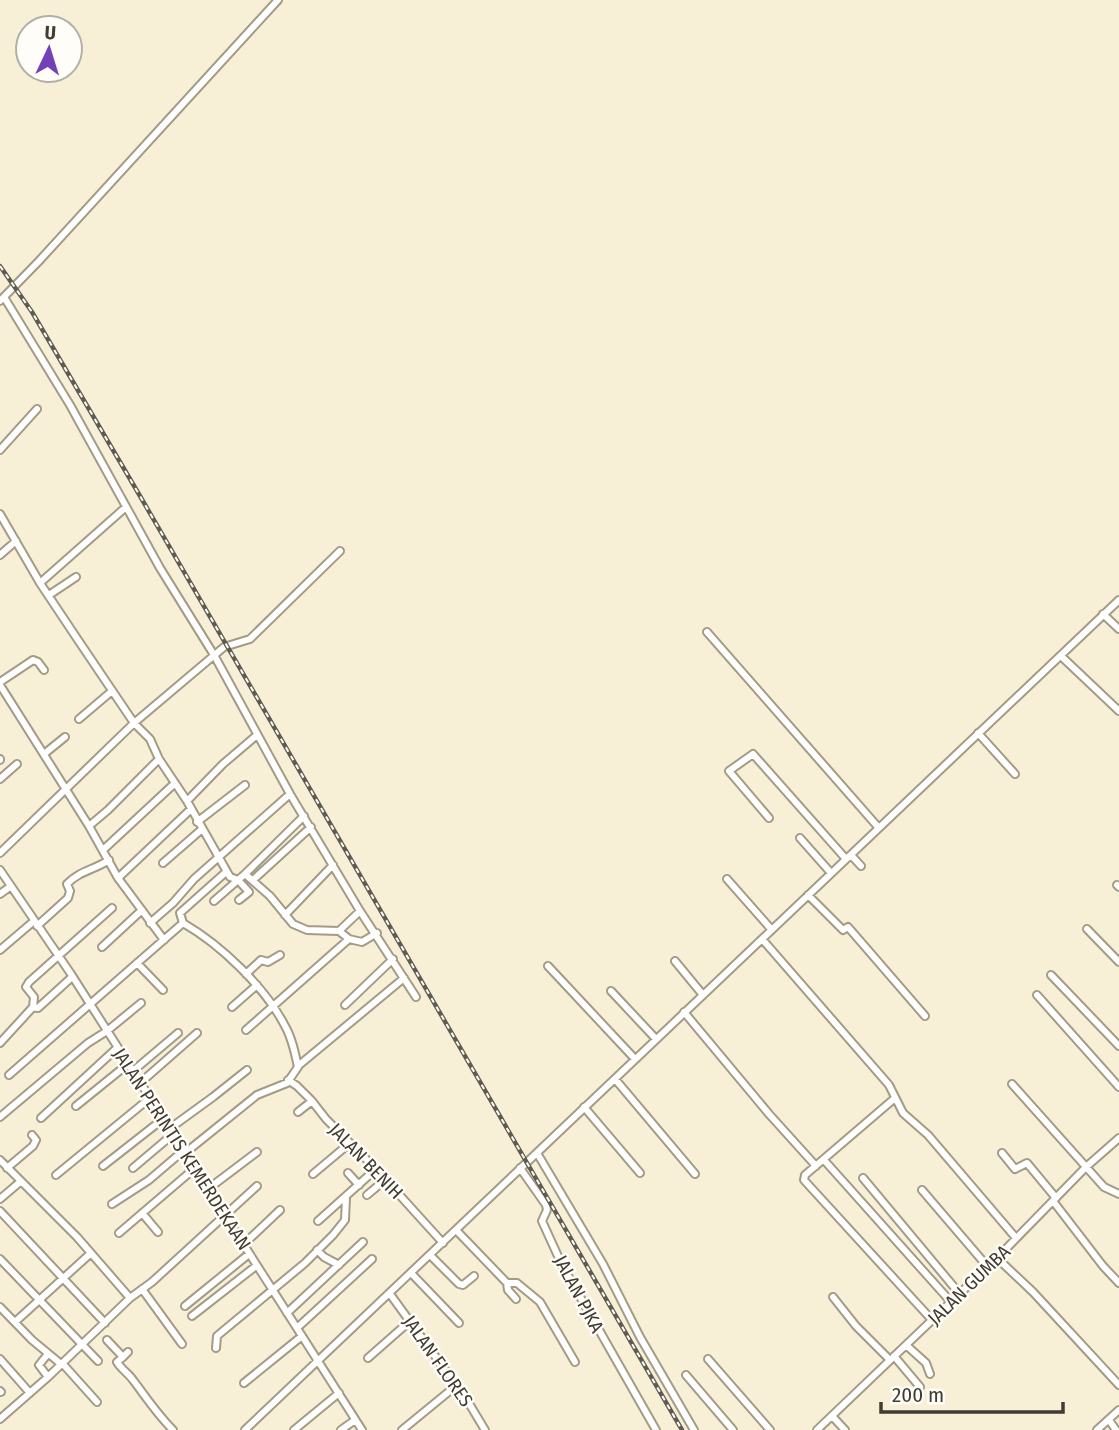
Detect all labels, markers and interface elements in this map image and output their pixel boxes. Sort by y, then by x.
north arrow [14,14,84,84]
text: U [44,21,57,44]
street label: JALAN PERINTIS KEMERDEKAAN [108,1044,256,1254]
street label: JALAN BENIH [324,1118,408,1204]
street label: JALAN GUMBA [923,1240,1015,1330]
street label: JALAN PJKA [549,1251,609,1337]
street label: JALAN FLORES [398,1311,478,1411]
scale bar [881,1370,1063,1414]
text: 200 m [892,1382,944,1408]

